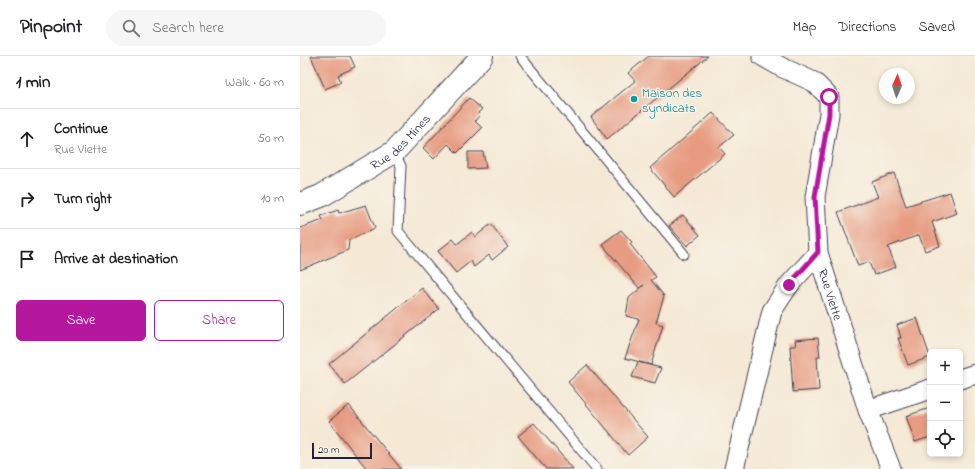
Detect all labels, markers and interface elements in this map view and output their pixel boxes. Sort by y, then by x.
search box [106,10,386,46]
text: Pinpoint [20,14,82,41]
icon: search [120,17,142,39]
text: Search here [152,17,224,39]
text: Map [793,17,816,38]
text: Directions [838,17,896,38]
text: Saved [918,17,955,38]
north arrow [879,68,915,104]
text: 1 min [16,70,50,95]
text: Walk · 60 m [225,73,284,92]
place label: Maison des syndicats [642,84,702,119]
route start [820,88,838,106]
marker: Maison des syndicats [629,94,639,104]
street label: Rue des Mines [367,110,436,175]
text: Continue [54,118,108,140]
icon: ahead [16,128,38,150]
text: 50 m [258,129,284,148]
text: Rue Viette [54,140,107,159]
icon: right [16,188,38,210]
text: Turn right [54,188,112,210]
text: 10 m [261,189,284,208]
icon: arrive [16,248,38,270]
text: Arrive at destination [54,248,178,270]
street label: Rue Viette [813,267,847,323]
route end [780,276,798,294]
button: Save [16,300,146,341]
button: Share [154,300,284,341]
map controls [927,349,963,457]
button: + [927,349,963,385]
button: − [927,385,963,421]
button: locate [927,421,963,457]
scale bar [312,441,372,460]
text: 20 m [318,442,340,458]

